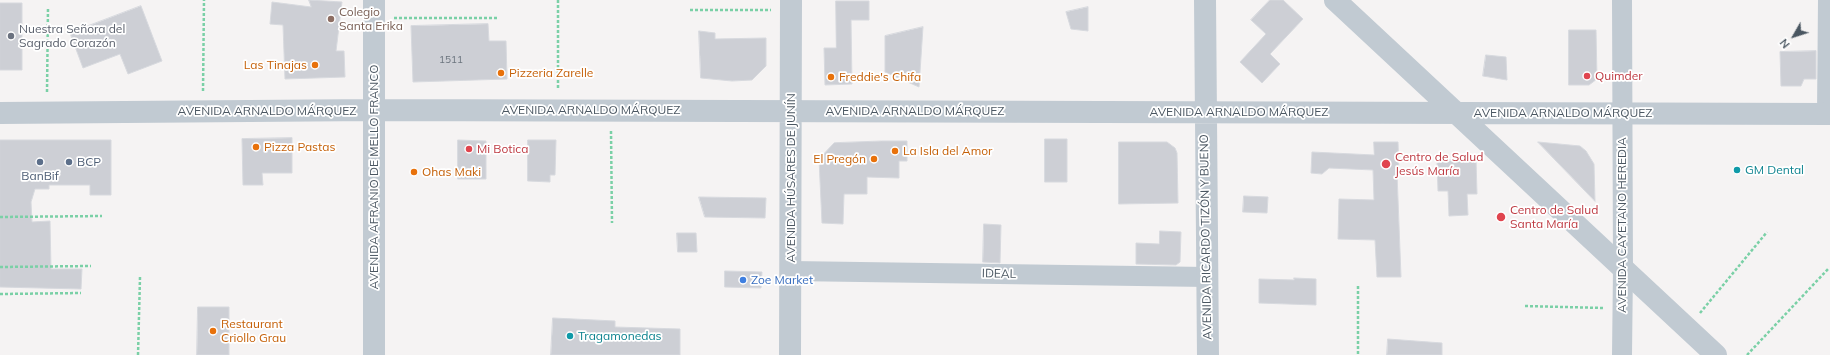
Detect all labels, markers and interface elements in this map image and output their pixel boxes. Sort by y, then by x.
place label: Colegio Santa Erika [339,5,403,33]
marker: Colegio Santa Erika [326,14,336,24]
north arrow [1774,16,1814,56]
place label: Nuestra Señora del Sagrado Corazón [19,22,125,50]
marker: Nuestra Señora del Sagrado Corazón [6,31,16,41]
text: N [1777,36,1793,51]
house number: 1511 [439,54,463,66]
place label: Las Tinajas [244,58,307,72]
marker: Las Tinajas [310,60,320,70]
street label: AVENIDA AFRANIO DE MELLO FRANCO [367,65,381,289]
place label: Pizzeria Zarelle [509,66,593,80]
marker: Pizzeria Zarelle [496,68,506,78]
place label: Quimder [1595,69,1643,83]
place label: Freddie's Chifa [839,70,921,84]
marker: Quimder [1582,71,1592,81]
marker: Freddie's Chifa [826,72,836,82]
street label: AVENIDA HÚSARES DE JUNÍN [784,93,798,263]
street label: AVENIDA ARNALDO MÁRQUEZ [502,103,680,117]
street label: AVENIDA ARNALDO MÁRQUEZ [178,104,356,118]
street label: AVENIDA ARNALDO MÁRQUEZ [826,104,1004,118]
street label: AVENIDA ARNALDO MÁRQUEZ [1150,105,1328,119]
street label: AVENIDA ARNALDO MÁRQUEZ [1474,106,1652,120]
street label: AVENIDA RICARDO TIZÓN Y BUENO [1197,134,1215,340]
street label: AVENIDA CAYETANO HEREDIA [1615,137,1629,313]
place label: Pizza Pastas [264,140,335,154]
marker: Pizza Pastas [251,142,261,152]
place label: Mi Botica [477,142,528,156]
marker: Mi Botica [464,144,474,154]
place label: La Isla del Amor [903,144,992,158]
marker: La Isla del Amor [890,146,900,156]
place label: Centro de Salud Jesús María [1395,150,1483,178]
place label: El Pregón [813,152,866,166]
marker: El Pregón [869,154,879,164]
place label: BCP [77,155,101,169]
marker: BanBif [35,157,45,167]
marker: BCP [64,157,74,167]
marker: Centro de Salud Jesús María [1380,158,1392,170]
place label: GM Dental [1745,163,1804,177]
place label: Ohas Maki [422,165,481,179]
marker: GM Dental [1732,165,1742,175]
marker: Ohas Maki [409,167,419,177]
place label: BanBif [21,169,59,183]
place label: Centro de Salud Santa María [1510,203,1598,231]
marker: Centro de Salud Santa María [1495,211,1507,223]
street label: IDEAL [982,267,1016,281]
place label: Zoe Market [751,273,813,287]
marker: Zoe Market [738,275,748,285]
place label: Restaurant Criollo Grau [221,317,286,345]
marker: Restaurant Criollo Grau [208,326,218,336]
place label: Tragamonedas [578,329,662,343]
marker: Tragamonedas [565,331,575,341]

